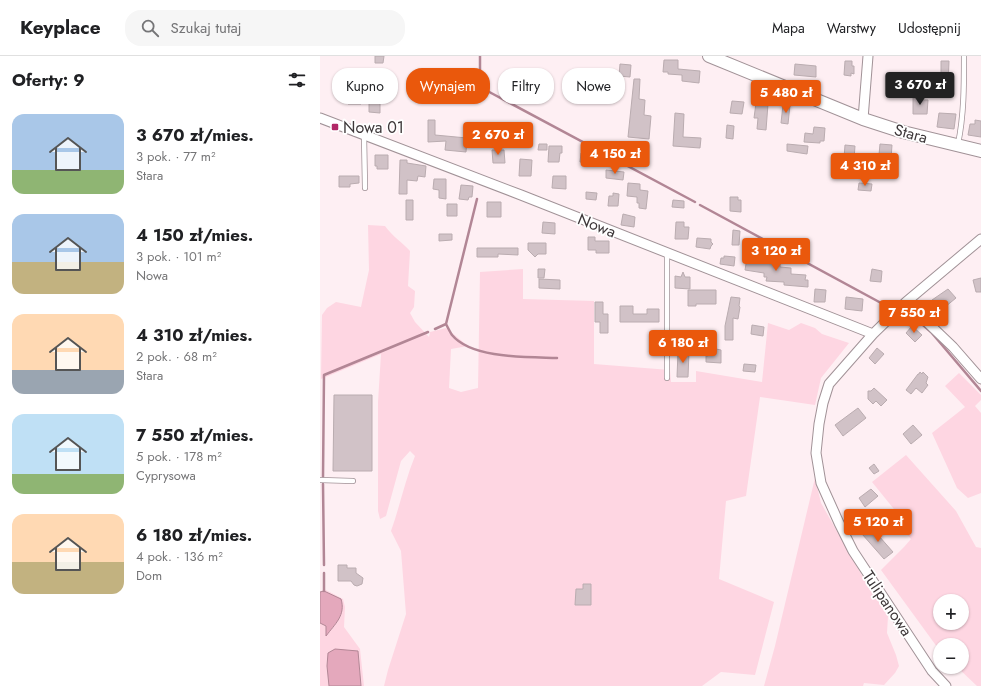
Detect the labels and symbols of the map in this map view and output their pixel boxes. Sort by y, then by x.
pin: 3 670 zł [879,72,961,106]
pin: 5 480 zł [745,80,827,114]
place label: Nowa 01 [343,116,404,139]
street label: Stara [892,118,930,149]
marker: Nowa 01 [330,122,340,132]
pin: 2 670 zł [457,122,539,156]
pin: 4 150 zł [574,141,656,175]
pin: 4 310 zł [824,153,906,187]
street label: Nowa [574,207,619,244]
pin: 3 120 zł [735,238,817,272]
pin: 7 550 zł [873,300,955,334]
pin: 6 180 zł [642,330,724,364]
pin: 5 120 zł [837,509,919,543]
street label: Tulipanowa [857,566,918,641]

